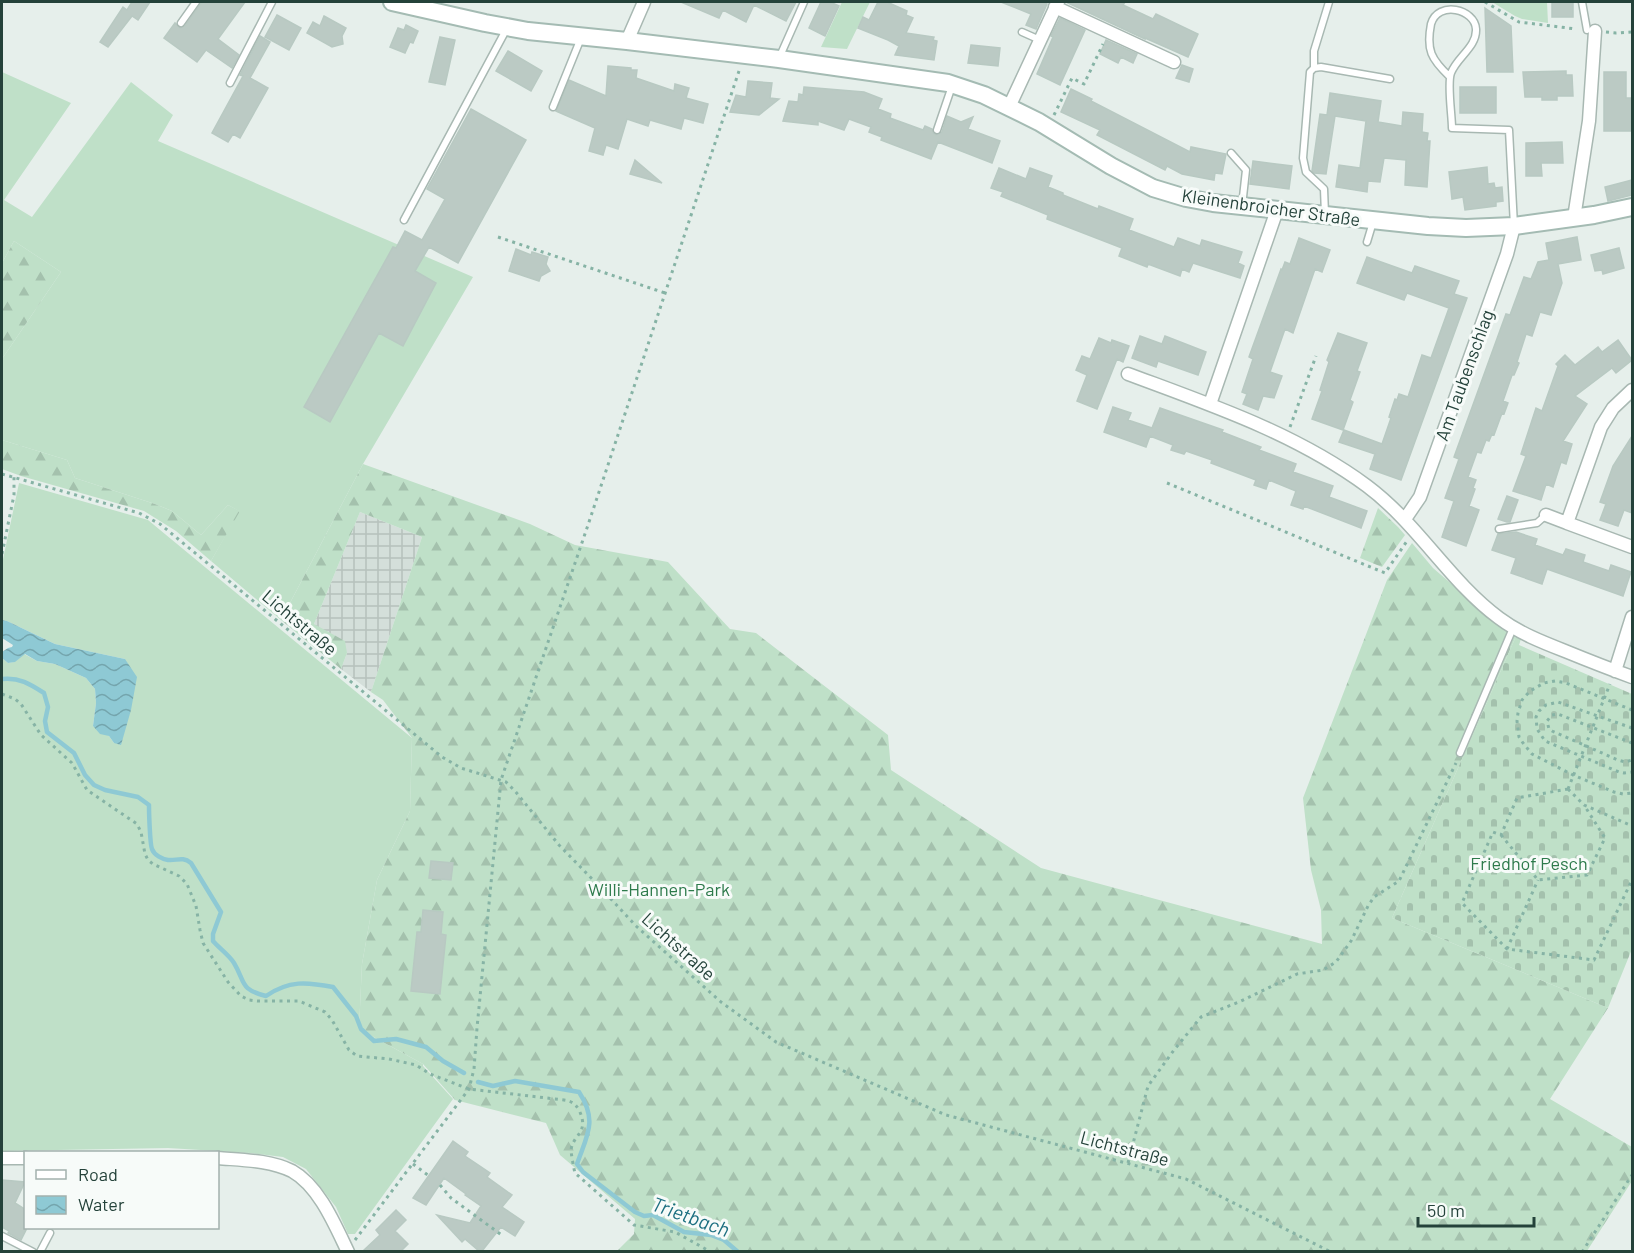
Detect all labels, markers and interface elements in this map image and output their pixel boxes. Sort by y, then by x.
street label: Kleinenbroicher Straße [1180,184,1362,230]
street label: Am Taubenschlag [1430,306,1498,444]
street label: Lichtstraße [258,584,342,660]
park label: Friedhof Pesch [1470,852,1588,874]
park label: Willi-Hannen-Park [588,878,730,900]
street label: Lichtstraße [638,907,720,985]
street label: Lichtstraße [1078,1126,1172,1170]
legend [24,1151,219,1229]
text: Road [78,1163,118,1185]
scale bar [1418,1190,1534,1228]
water label: Trietbach [649,1191,733,1241]
text: Water [78,1193,125,1215]
text: 50 m [1427,1199,1465,1221]

